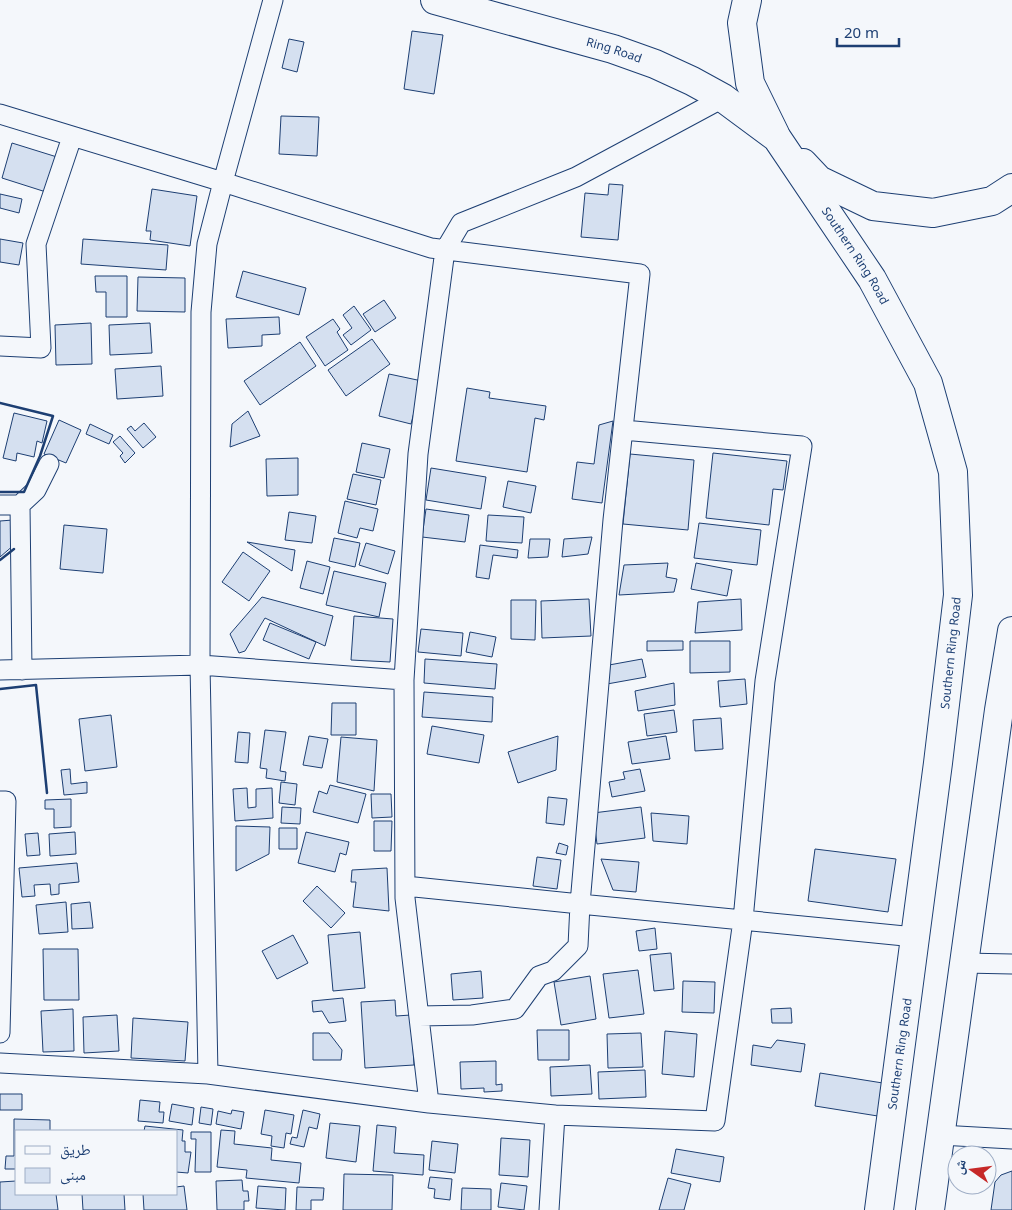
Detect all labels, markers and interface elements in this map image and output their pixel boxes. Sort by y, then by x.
scale bar [837,15,900,47]
text: 20 m [844,22,879,42]
street label: Ring Road [585,33,644,67]
street label: Southern Ring Road [818,204,893,307]
street label: Southern Ring Road [936,596,965,710]
street label: Southern Ring Road [883,997,916,1111]
legend [15,1130,178,1195]
text: طريق [60,1139,91,1160]
north arrow [947,1145,997,1195]
text: ش [948,1157,970,1176]
text: مبنى [60,1164,86,1185]

